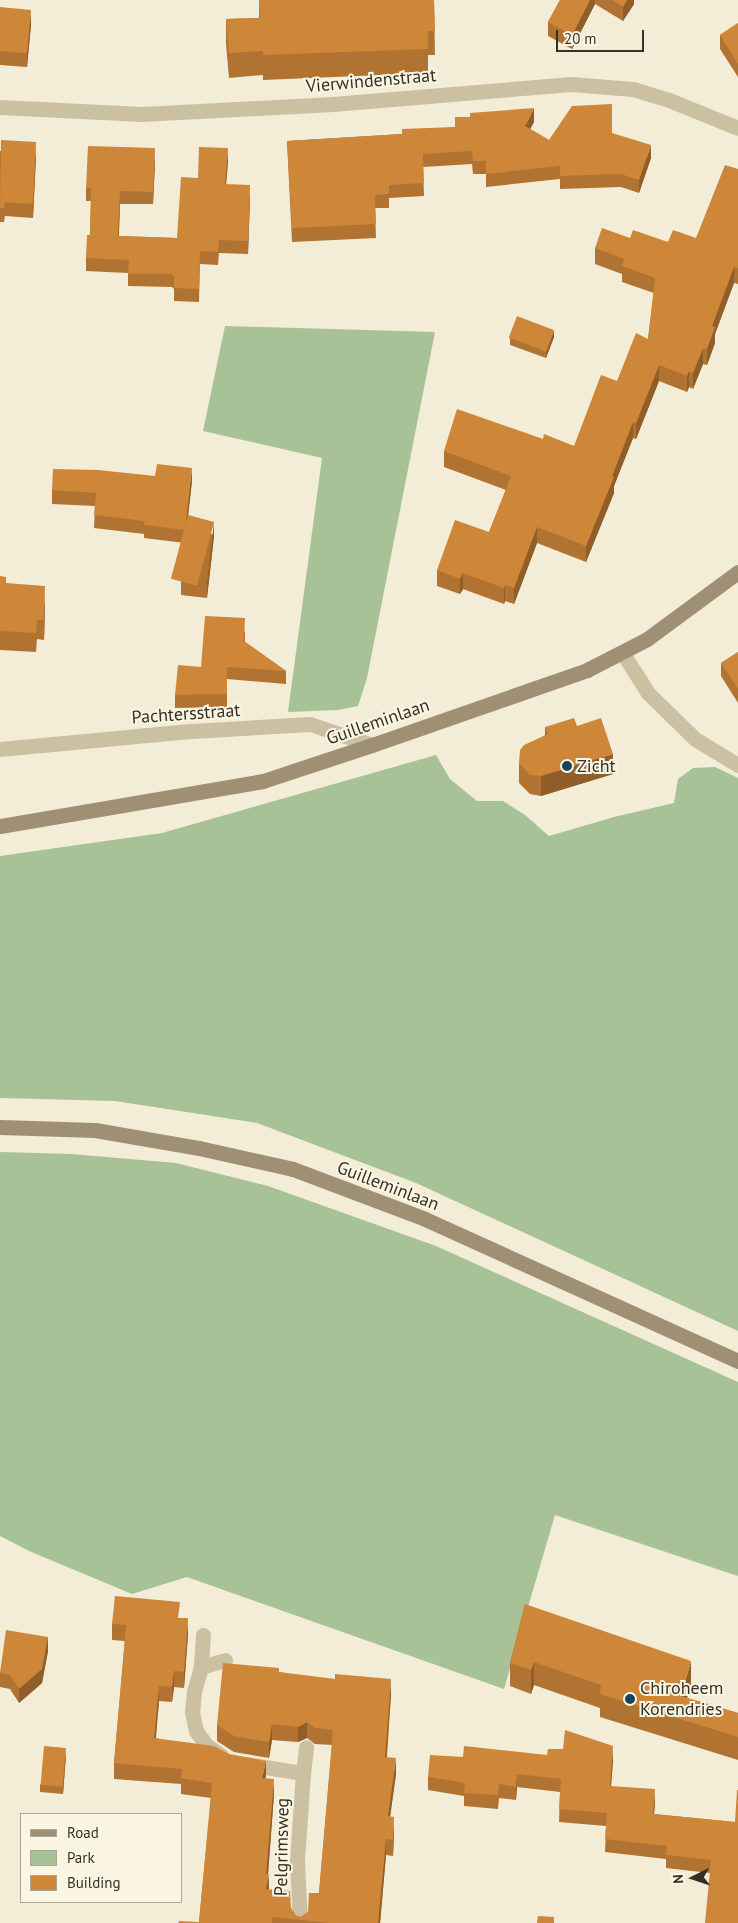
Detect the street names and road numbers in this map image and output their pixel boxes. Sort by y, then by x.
street label: Vierwindenstraat [305,65,437,97]
street label: Guilleminlaan [324,694,432,750]
street label: Pachtersstraat [131,699,241,729]
street label: Guilleminlaan [334,1157,442,1215]
street label: Pelgrimsweg [270,1798,294,1896]

